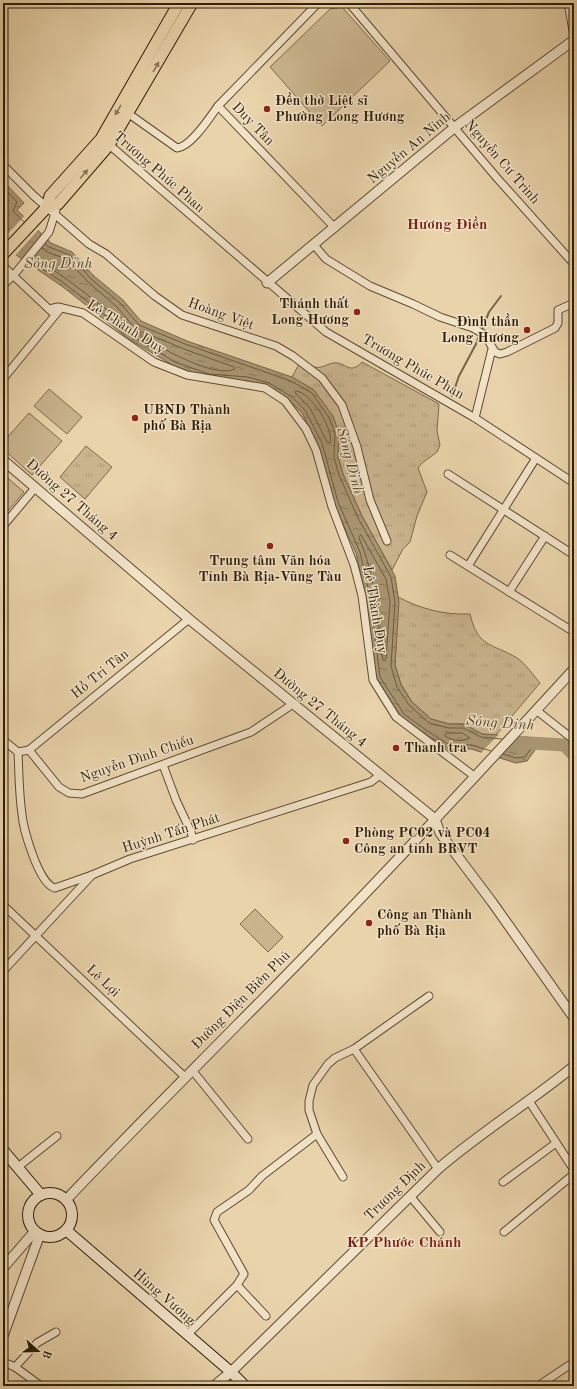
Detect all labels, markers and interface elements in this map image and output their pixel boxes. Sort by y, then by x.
one-way arrow [152,61,159,73]
place label: Đền thờ Liệt sĩ Phường Long Hương [275,92,405,124]
street label: Duy Tân [229,100,277,148]
one-way arrow [115,104,122,116]
marker: Đền thờ Liệt sĩ Phường Long Hương [262,104,272,114]
street label: Nguyễn An Ninh [364,109,453,186]
street label: Nguyễn Cư Trinh [462,117,543,207]
street label: Trương Phúc Phan [111,129,207,215]
one-way arrow [79,169,88,180]
district label: Hương Điền [407,216,487,233]
water label: Sông Dinh [24,257,93,272]
street label: Hoàng Việt [186,296,256,332]
place label: Thánh thất Long Hương [271,296,349,327]
street label: Lê Thành Duy [84,297,168,357]
marker: Thánh thất Long Hương [352,307,362,317]
place label: Đình thần Long Hương [441,313,519,345]
marker: Đình thần Long Hương [522,325,532,335]
street label: Trương Phúc Phan [360,332,467,402]
place label: UBND Thành phố Bà Rịa [143,403,230,433]
marker: UBND Thành phố Bà Rịa [130,413,140,423]
water label: Sông Dinh [333,426,365,496]
street label: Đường 27 Tháng 4 [24,457,120,543]
marker: Trung tâm Văn hóa Tỉnh Bà Rịa-Vũng Tàu [265,541,275,551]
place label: Trung tâm Văn hóa Tỉnh Bà Rịa-Vũng Tàu [199,554,342,584]
street label: Lê Thành Duy [360,565,390,656]
street label: Hồ Tri Tân [67,645,132,701]
street label: Đường 27 Tháng 4 [270,666,370,750]
water label: Sông Dinh [465,714,535,734]
street label: Nguyễn Đình Chiểu [78,731,196,785]
place label: Thanh tra [404,741,467,755]
marker: Thanh tra [391,743,401,753]
street label: Huỳnh Tấn Phát [120,810,222,855]
place label: Phòng PC02 và PC04 Công an tỉnh BRVT [354,826,491,856]
marker: Phòng PC02 và PC04 Công an tỉnh BRVT [341,836,351,846]
place label: Công an Thành phố Bà Rịa [377,908,472,938]
marker: Công an Thành phố Bà Rịa [364,918,374,928]
street label: Đường Điện Biên Phủ [189,948,293,1052]
street label: Lê Lợi [84,962,122,1000]
street label: Trương Định [362,1158,429,1223]
district label: KP Phước Chánh [347,1236,461,1251]
street label: Hùng Vương [130,1266,198,1328]
north arrow [18,1331,58,1371]
text: B [39,1348,52,1360]

